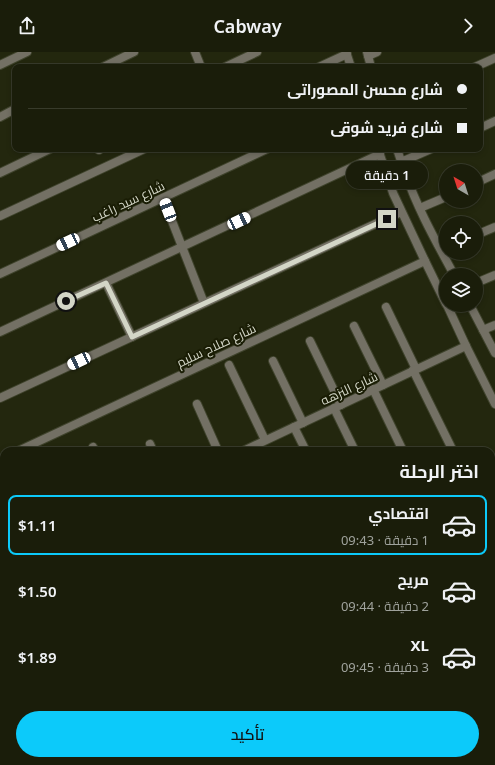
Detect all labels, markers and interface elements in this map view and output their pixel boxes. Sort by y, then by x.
text: Cabway [213,14,282,38]
icon: share [16,15,38,37]
icon: forward [457,15,479,37]
text: شارع محسن المصوراتى [287,79,443,99]
text: شارع فريد شوقى [330,117,443,137]
callout: 1 دقيقة [346,161,428,189]
north arrow [439,164,483,208]
map controls [439,164,483,312]
text: 1 دقيقة [364,166,410,184]
street label: شارع سيد راغب [89,176,167,226]
car [158,197,178,223]
car [226,210,252,232]
route end [378,210,396,228]
button: locate [439,216,483,260]
car [55,231,81,253]
button: layers [439,268,483,312]
route start [57,292,75,310]
street label: شارع صلاح سليم [173,319,259,372]
car [66,350,92,372]
street label: شارع النزهه [317,367,381,409]
text: اختر الرحلة [400,459,479,483]
text: اقتصادي [369,503,429,523]
icon: car [441,507,477,543]
text: $1.11 [18,515,56,535]
text: 1 دقيقة · 09:43 [341,531,429,549]
text: مريح [397,569,429,589]
icon: car [441,573,477,609]
text: $1.50 [18,581,56,601]
text: 2 دقيقة · 09:44 [341,597,429,615]
text: XL [411,635,429,655]
icon: car [441,639,477,675]
text: $1.89 [18,647,56,667]
text: 3 دقيقة · 09:45 [341,658,429,676]
button: تأكيد [16,711,479,757]

